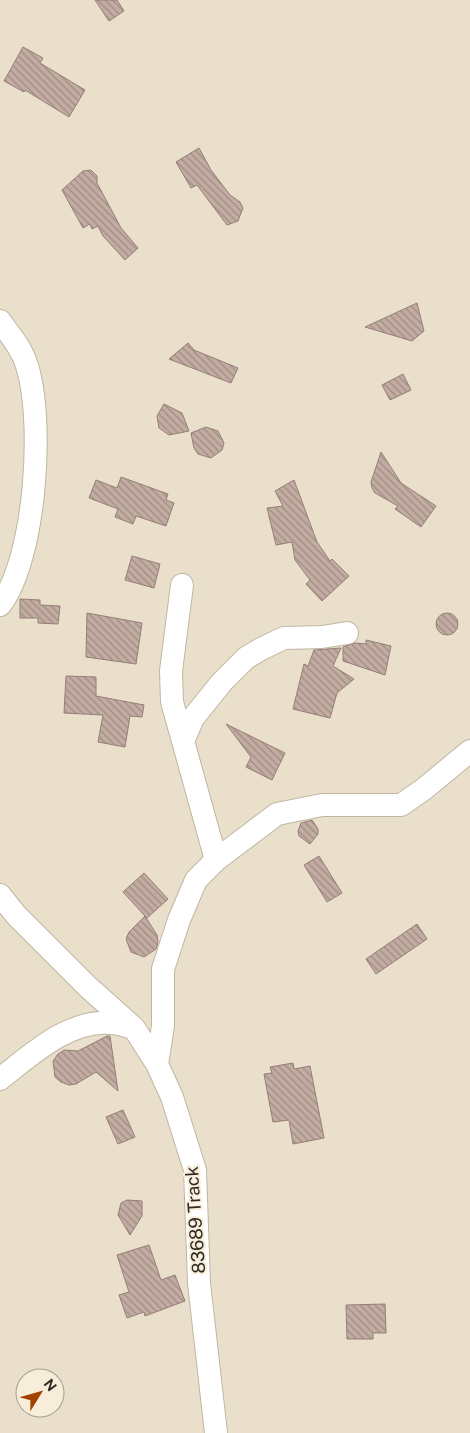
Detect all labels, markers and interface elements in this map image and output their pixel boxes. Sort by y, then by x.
street label: 83689 Track [181,1166,209,1274]
north arrow [15,1368,65,1418]
text: N [41,1376,60,1394]

